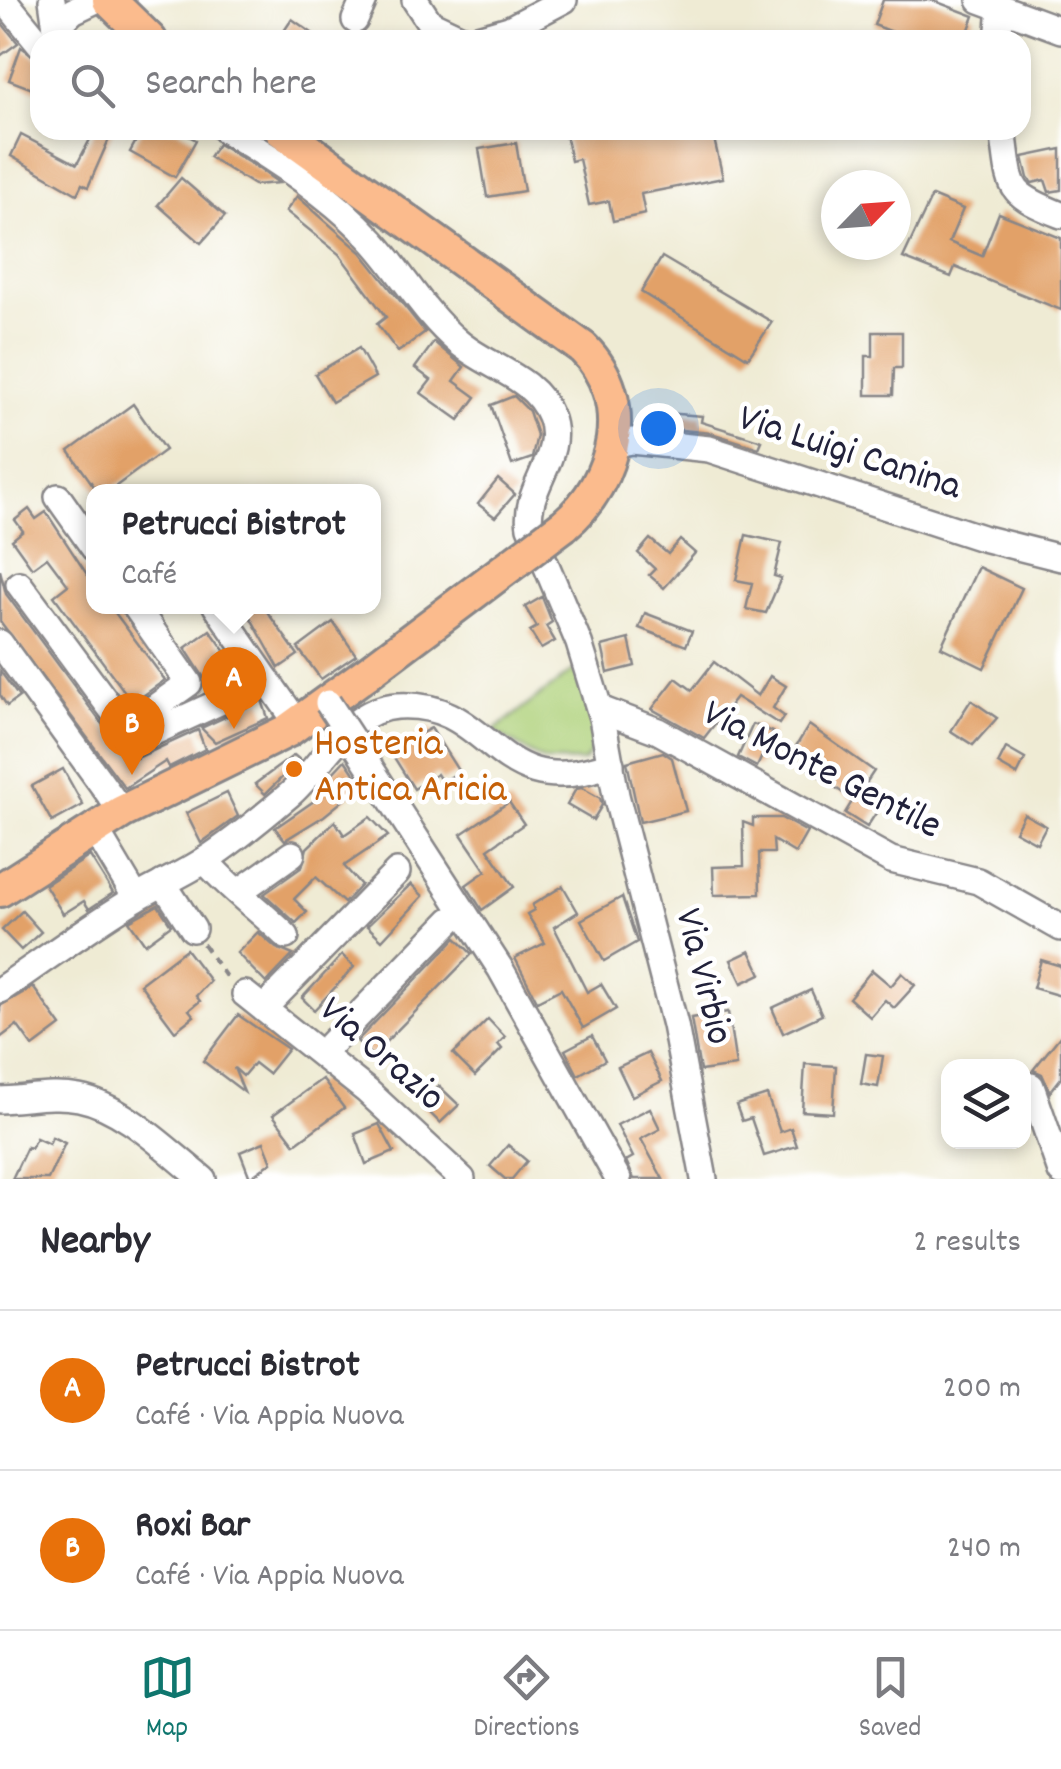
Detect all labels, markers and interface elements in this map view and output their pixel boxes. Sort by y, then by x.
search box [30,30,1031,140]
icon: search [65,58,120,113]
text: Search here [145,58,317,113]
north arrow [821,170,911,260]
street label: Via Luigi Canina [730,392,969,518]
your location [633,403,684,454]
popup [86,484,381,614]
text: Petrucci Bistrot [121,499,346,554]
text: Café [121,554,177,600]
pin: A [202,646,266,729]
street label: Via Monte Gentile [692,687,950,857]
pin: B [100,692,164,775]
place label: Hosteria Antica Aricia [314,718,508,821]
marker: Hosteria Antica Aricia [283,758,305,780]
street label: Via Virbio [657,903,745,1051]
street label: Via Orazio [304,985,456,1127]
map controls [941,1059,1031,1149]
button: layers [941,1059,1031,1149]
text: Nearby [40,1214,150,1274]
text: 2 results [914,1221,1021,1267]
text: Petrucci Bistrot [135,1340,360,1395]
text: A [64,1367,81,1413]
text: 200 m [943,1367,1021,1413]
text: Café · Via Appia Nuova [135,1395,404,1441]
text: Roxi Bar [135,1500,250,1555]
text: B [65,1527,80,1573]
text: 240 m [947,1527,1021,1573]
text: Café · Via Appia Nuova [135,1555,404,1601]
tab: Map [140,1650,195,1750]
tab: Directions [474,1650,580,1750]
tab: Saved [859,1650,921,1750]

